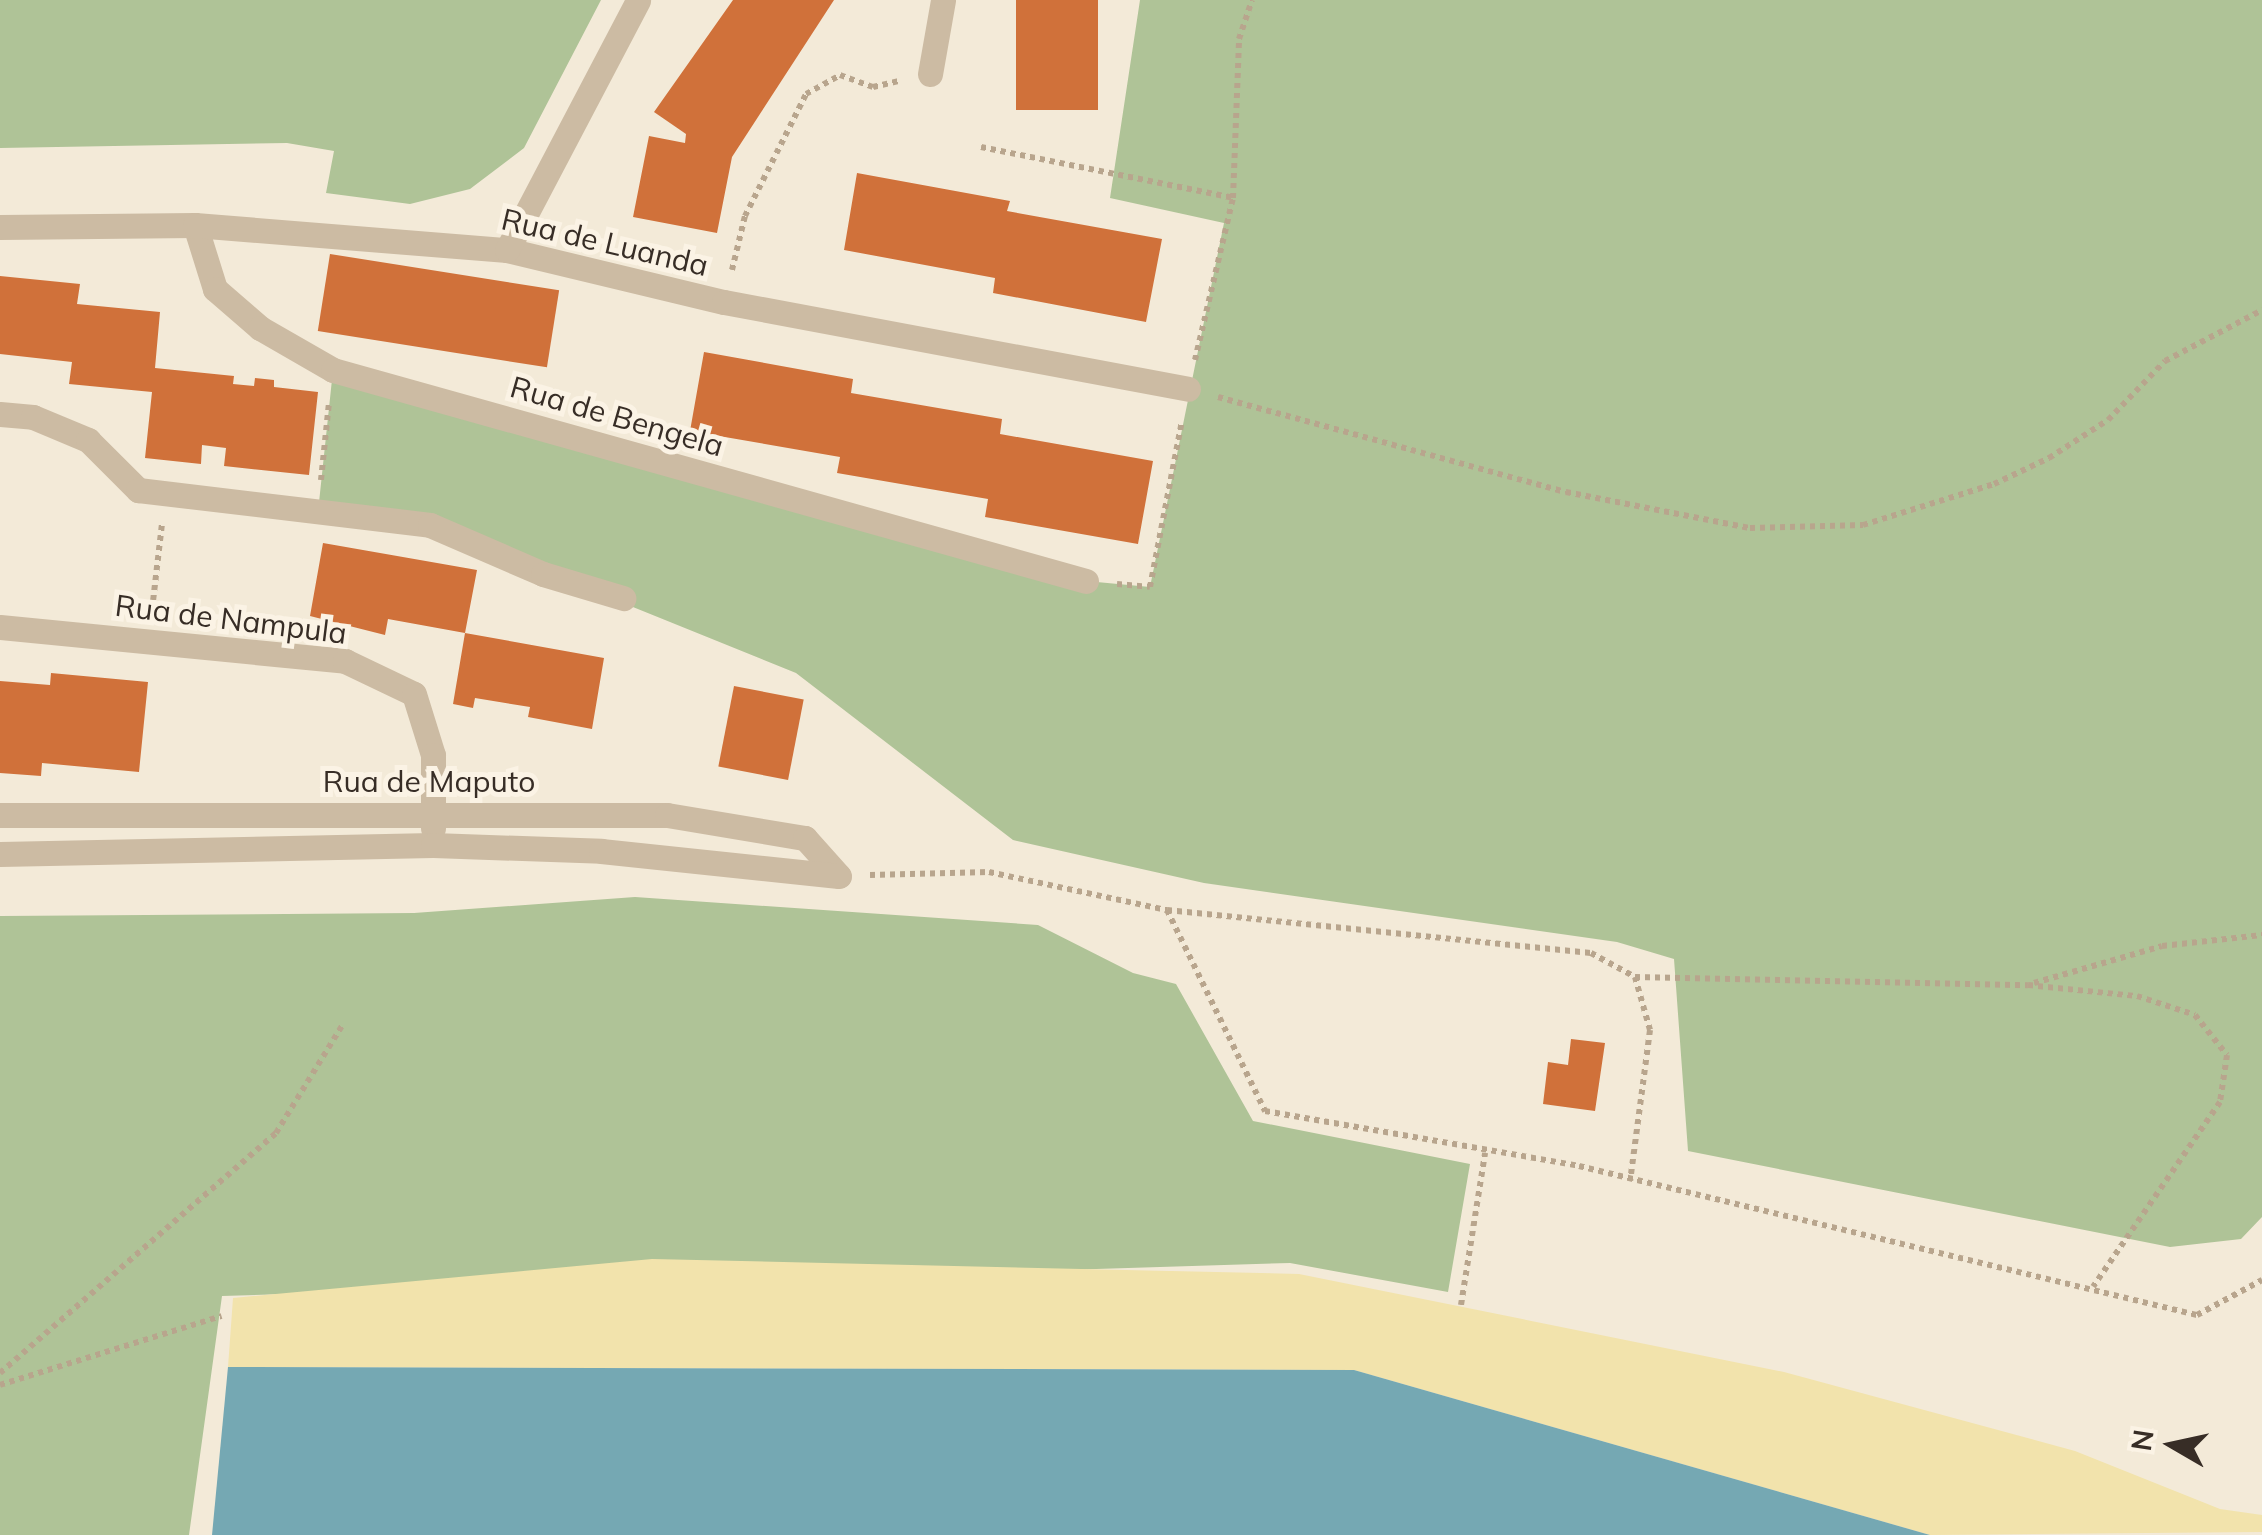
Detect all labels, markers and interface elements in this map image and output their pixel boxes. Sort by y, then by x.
street label: Rua de Luanda [498,201,712,283]
street label: Rua de Bengela [506,368,728,464]
street label: Rua de Nampula [113,587,349,651]
street label: Rua de Maputo [323,763,535,799]
north arrow [2122,1395,2222,1495]
text: N [2123,1427,2161,1453]

